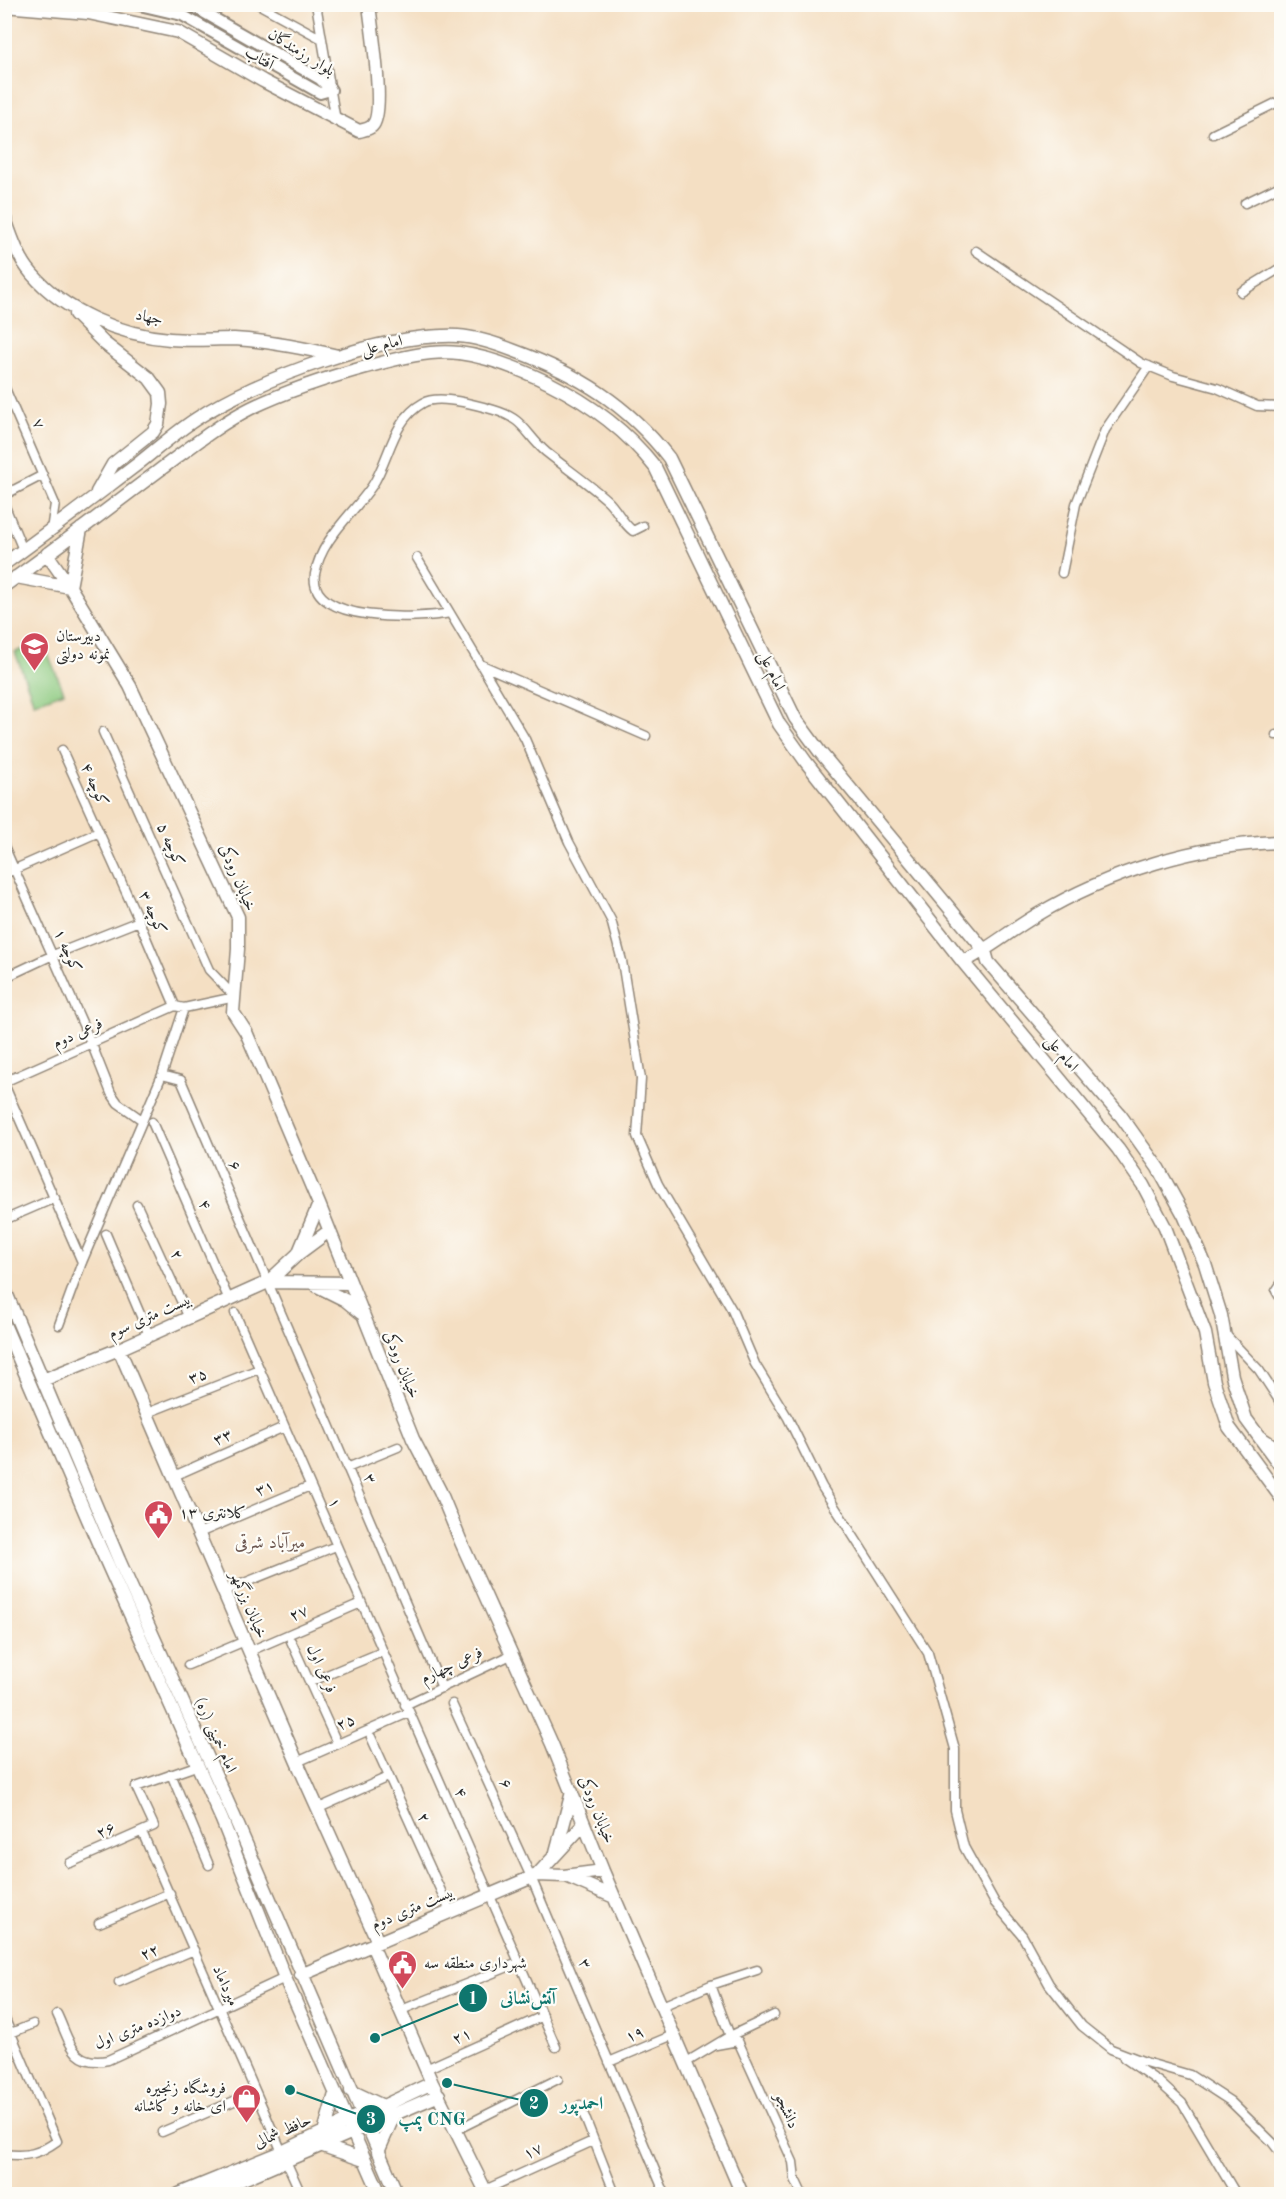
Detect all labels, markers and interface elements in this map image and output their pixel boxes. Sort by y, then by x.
street label: بلوار رزمندگان [265,24,339,80]
street label: آفتاب [241,42,279,75]
street label: جهاد [134,307,164,329]
street label: امام علی [360,333,405,364]
street label: ۷ [29,416,47,432]
place label: دبیرستان نمونه دولتی [56,629,110,665]
school or university icon: دبیرستان نمونه دولتی [19,630,51,672]
street label: امام علی [750,649,787,696]
street label: کوچه ۴ [76,760,112,810]
street label: کوچه ۵ [152,820,188,870]
street label: خیابان رودکی [216,841,262,914]
street label: کوچه ۳ [134,888,170,938]
street label: کوچه ۱ [49,926,85,976]
street label: فرعی دوم [51,1016,107,1057]
street label: امام علی [1038,1033,1081,1078]
street label: ۶ [225,1159,243,1173]
street label: ۴ [195,1197,213,1213]
street label: ۲ [167,1247,185,1263]
street label: بیست متری سوم [106,1292,196,1347]
street label: خیابان رودکی [380,1328,425,1401]
street label: ۳۵ [186,1366,210,1388]
street label: ۳۳ [211,1427,235,1449]
street label: ۳ [360,1472,378,1486]
street label: ۳۱ [253,1478,277,1500]
street label: ۱ [325,1496,343,1510]
public building icon: کلانتری ۱۳ [142,1498,174,1540]
place label: کلانتری ۱۳ [179,1505,246,1522]
district label: میرآباد شرقی [235,1532,305,1554]
street label: خیابان بزرگمهر [225,1566,273,1641]
street label: ۲۷ [287,1603,311,1625]
street label: فرعی اول [302,1642,339,1696]
street label: فرعی چهارم [419,1645,487,1692]
street label: امام خمینی (ره) [187,1694,240,1777]
street label: ۲۵ [334,1712,358,1734]
street label: خیابان رودکی [575,1773,620,1846]
street label: ۶ [496,1776,514,1792]
street label: ۴ [451,1785,469,1801]
street label: ۲ [414,1810,432,1826]
street label: ۲۶ [94,1820,118,1842]
street label: بیست متری دوم [369,1884,459,1938]
street label: ۲۲ [138,1942,162,1964]
public building icon: شهرداری منطقه سه [387,1948,419,1990]
place label: شهرداری منطقه سه [424,1956,527,1973]
street label: ۳ [575,1957,593,1971]
street label: میرداماد [209,1963,241,2009]
callout: آتش‌نشانی [458,1980,567,2016]
text: آتش‌نشانی [499,1987,558,2010]
text: 1 [468,1990,478,2008]
street label: دوازده متری اول [92,2003,184,2053]
street label: ۱۹ [623,2024,647,2046]
street label: ۲۱ [450,2026,474,2048]
place label: فروشگاه زنجیره ای خانه و کاشانه [134,2077,226,2115]
shop icon: فروشگاه زنجیره ای خانه و کاشانه [231,2082,263,2124]
callout: احمدپور [519,2085,616,2121]
street label: دانشجو [769,2089,801,2132]
text: 2 [529,2095,539,2113]
text: احمدپور [559,2095,603,2116]
callout: پمپ CNG [356,2101,478,2137]
street label: حافظ شمالی [252,2111,314,2152]
text: 3 [366,2111,376,2129]
text: پمپ CNG [398,2111,466,2132]
street label: ۱۷ [521,2141,545,2163]

